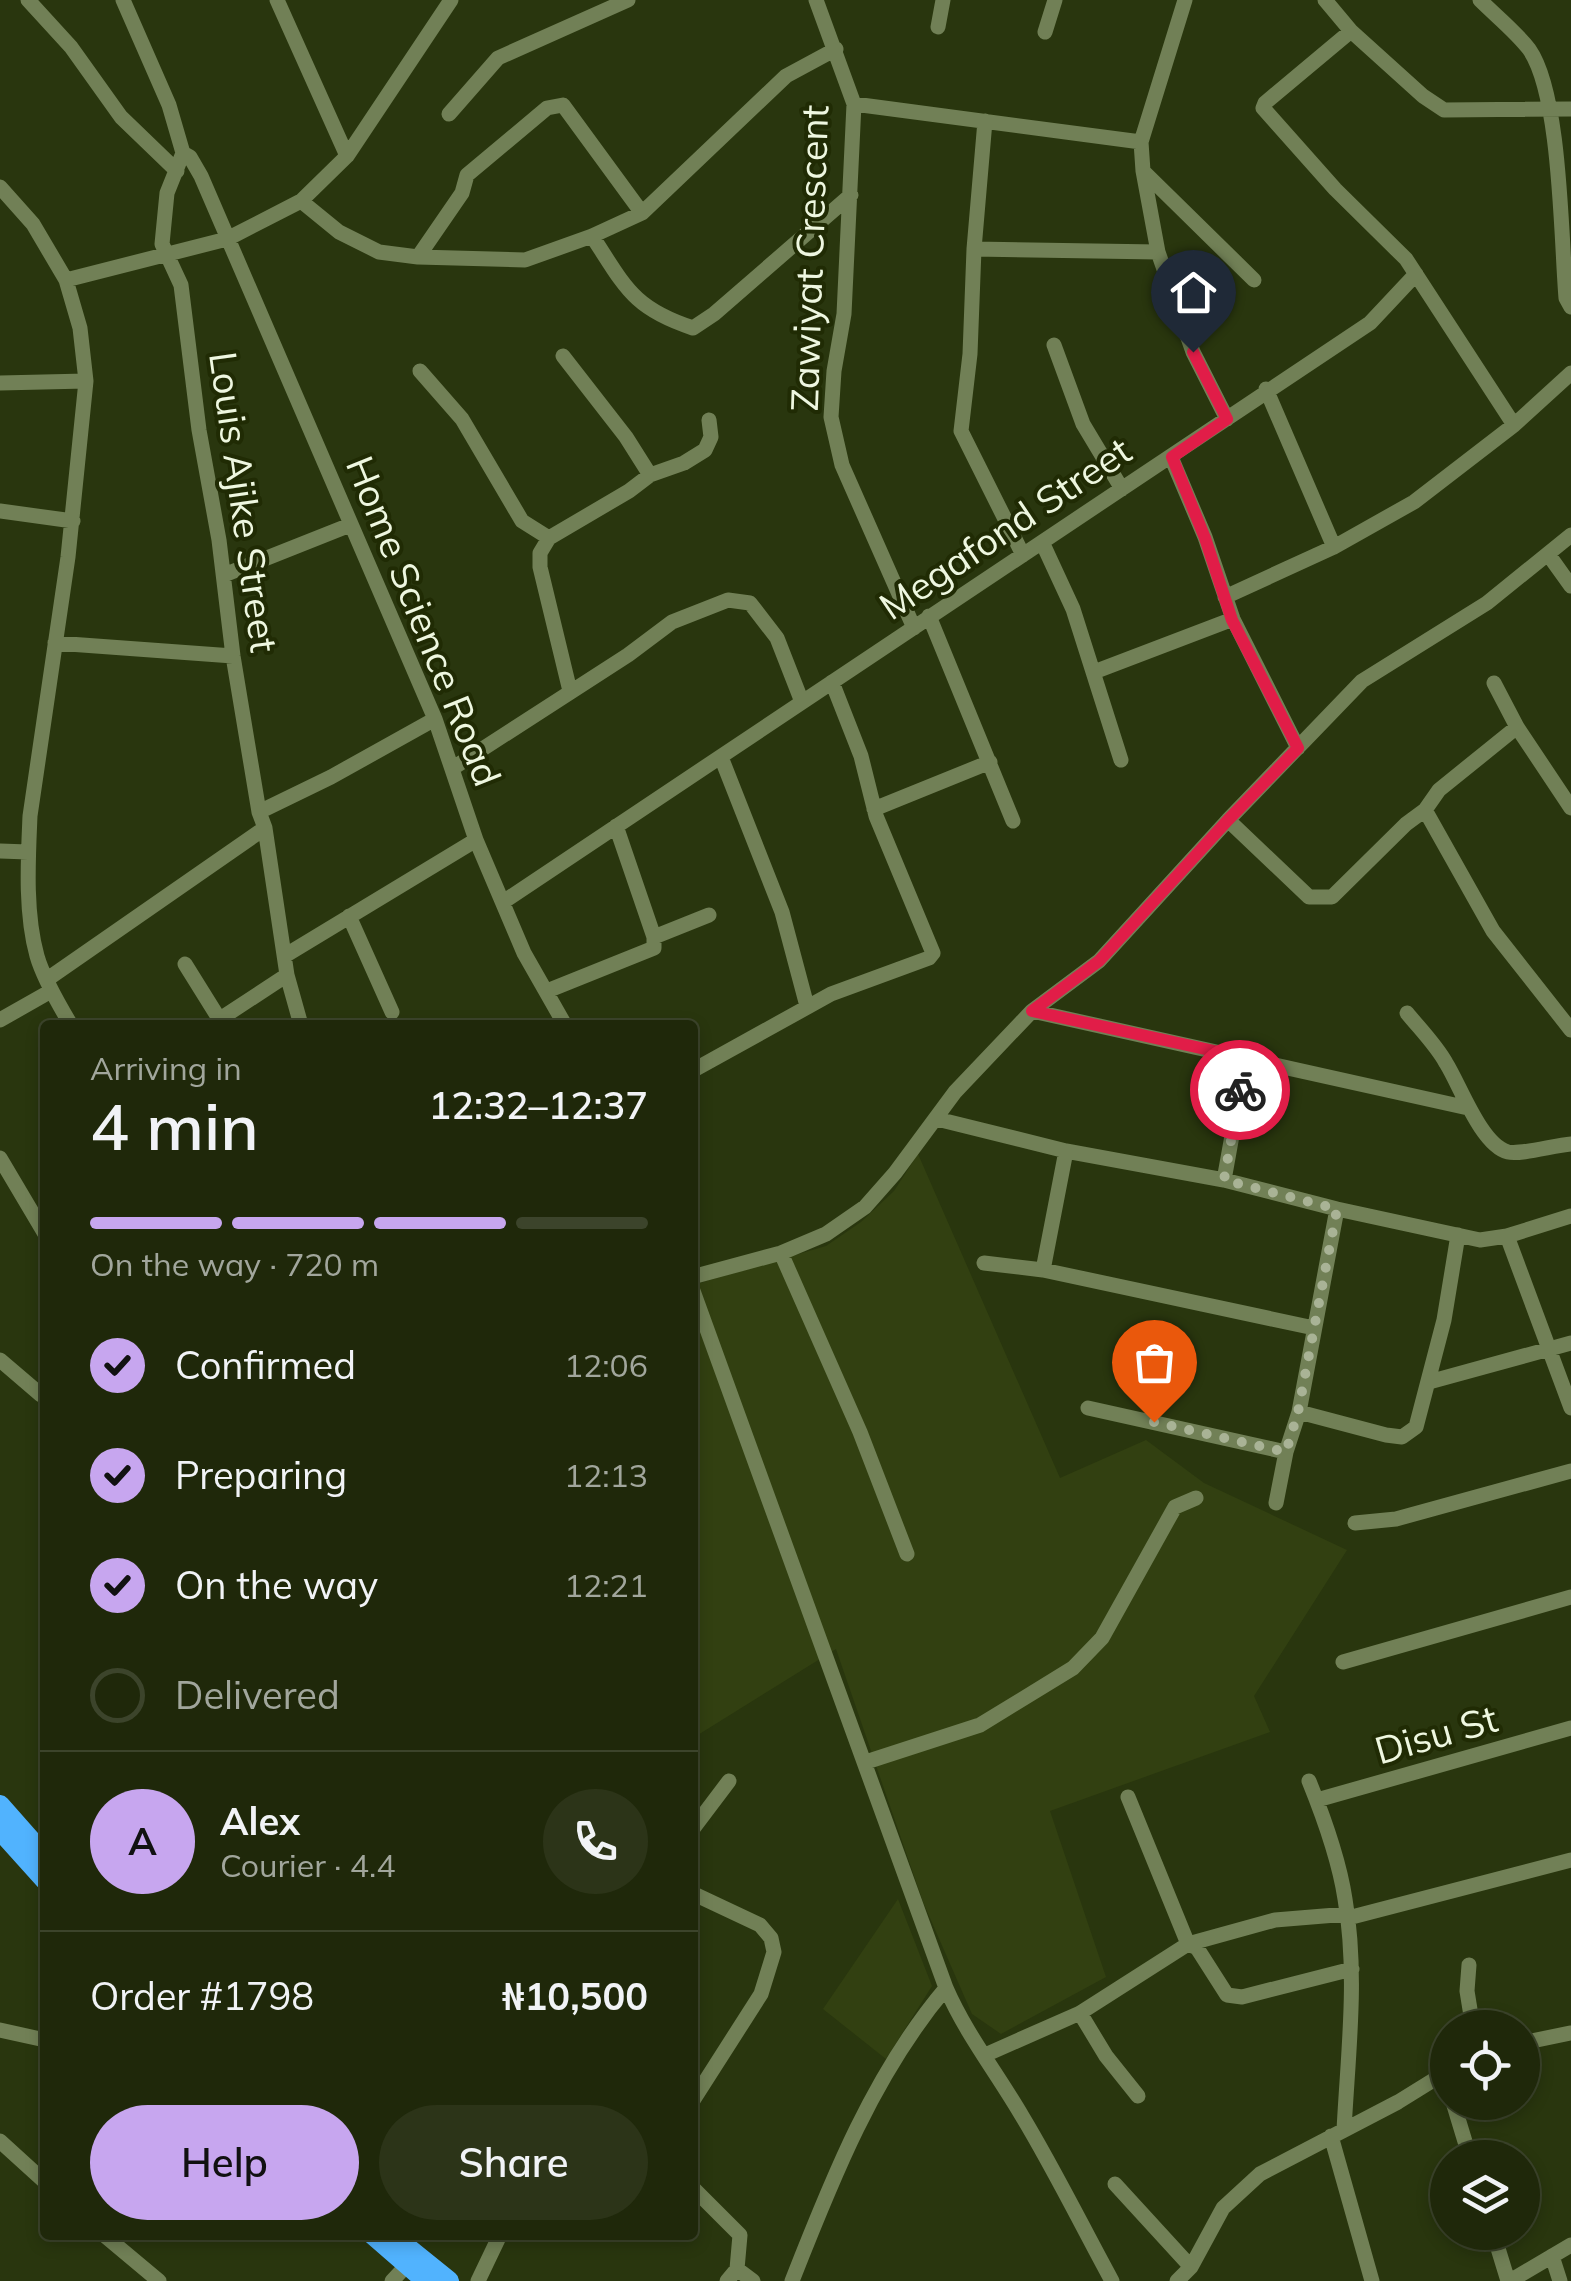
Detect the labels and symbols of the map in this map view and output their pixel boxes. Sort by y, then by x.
street label: Zawiyat Crescent [780,104,838,412]
pin [1151,250,1236,353]
street label: Louis Ajike Street [199,349,289,655]
street label: Megafond Street [870,426,1140,630]
street label: Home Science Road [336,449,512,793]
courier [1190,1040,1290,1140]
pin [1112,1320,1197,1423]
street label: Disu St [1369,1694,1503,1774]

